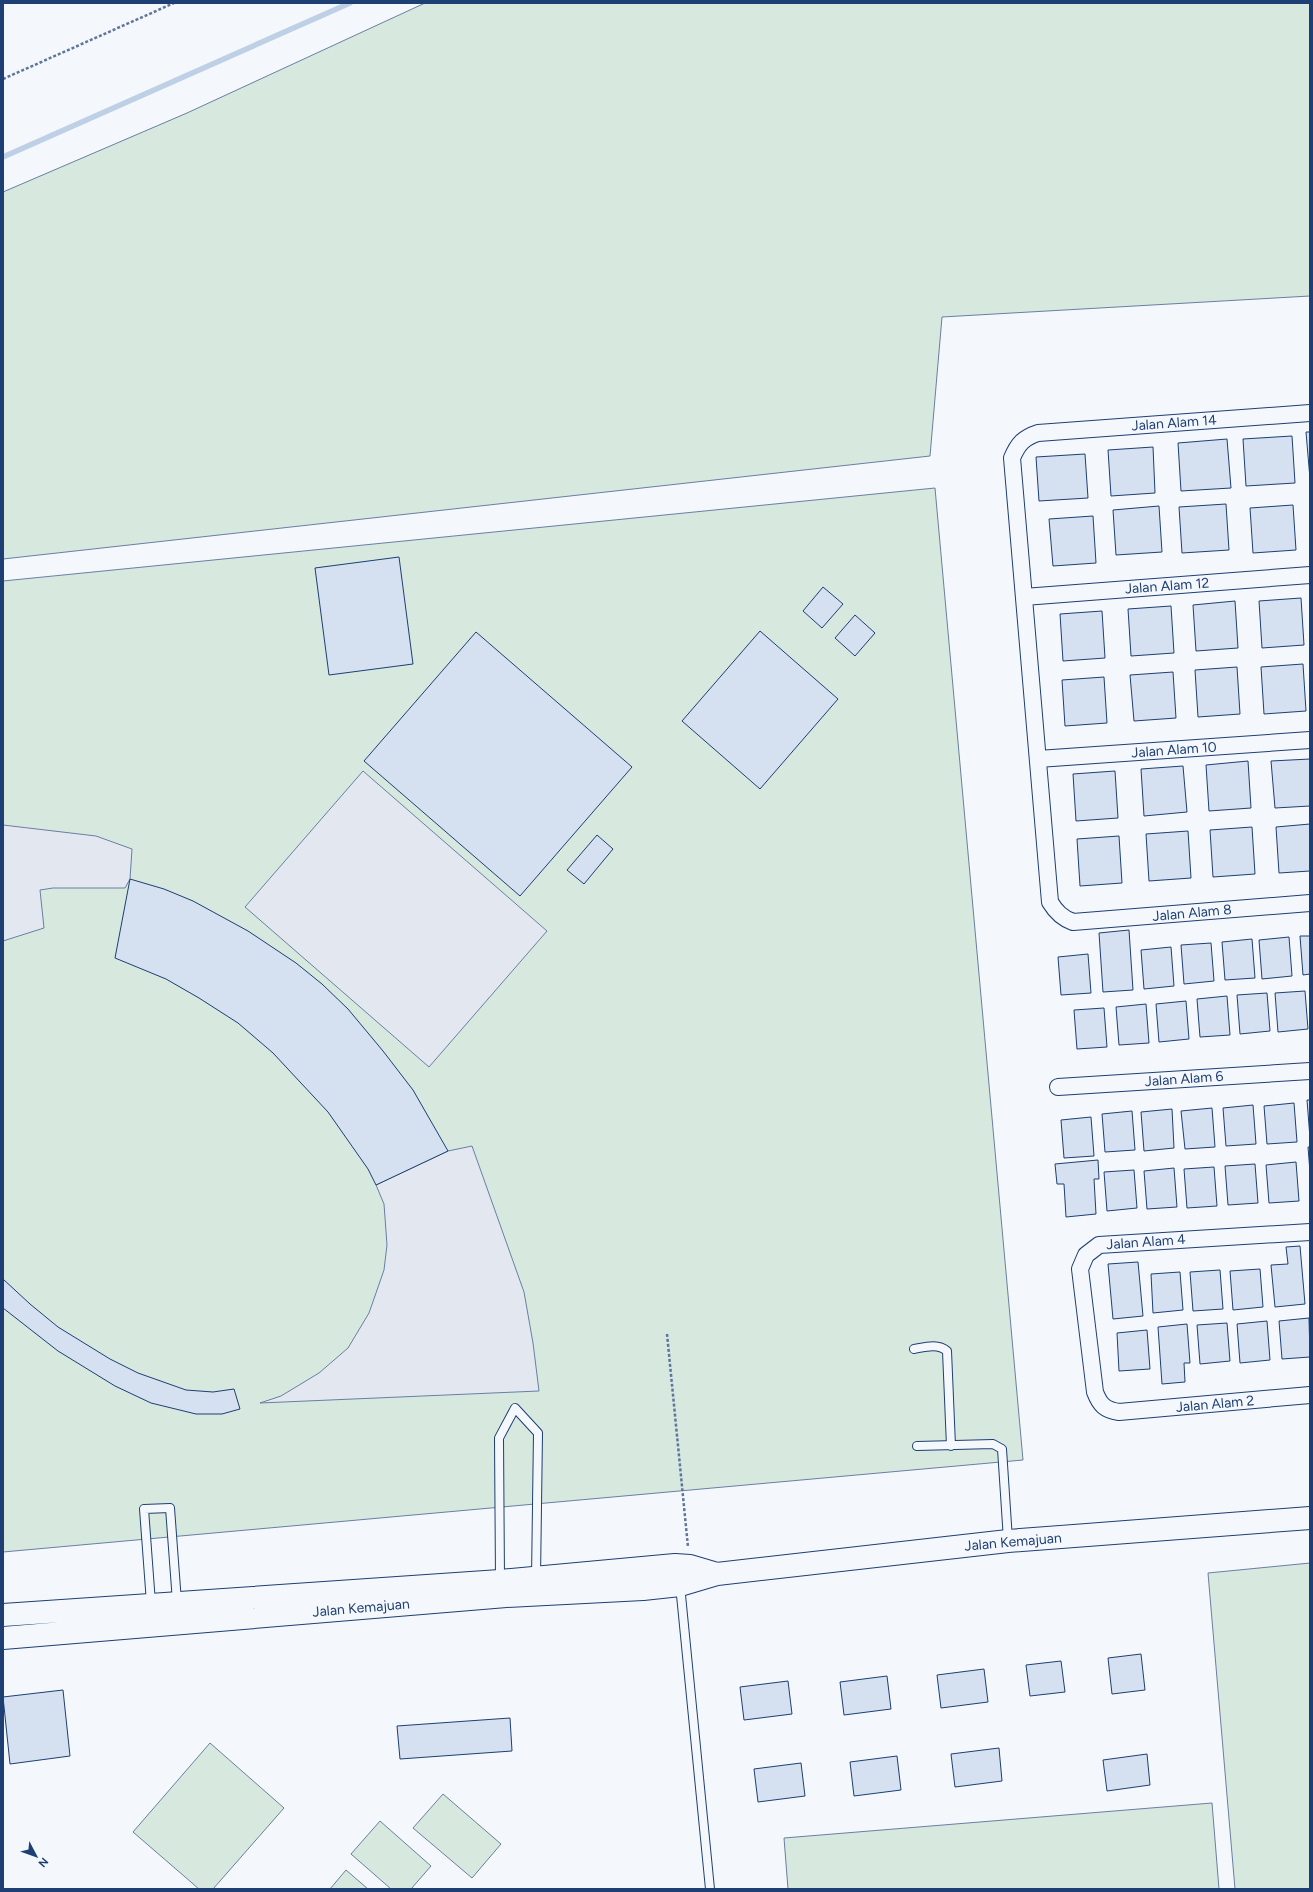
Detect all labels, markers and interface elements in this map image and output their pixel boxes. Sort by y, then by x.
street label: Jalan Alam 14 [1131,412,1217,434]
street label: Jalan Alam 12 [1124,575,1210,597]
street label: Jalan Alam 10 [1131,739,1217,761]
street label: Jalan Alam 8 [1152,901,1232,925]
street label: Jalan Alam 6 [1144,1068,1224,1090]
street label: Jalan Alam 4 [1106,1231,1187,1253]
street label: Jalan Alam 2 [1175,1392,1255,1416]
street label: Jalan Kemajuan [964,1529,1062,1555]
street label: Jalan Kemajuan [312,1595,410,1621]
north arrow [16,1836,56,1876]
text: N [35,1855,51,1870]

